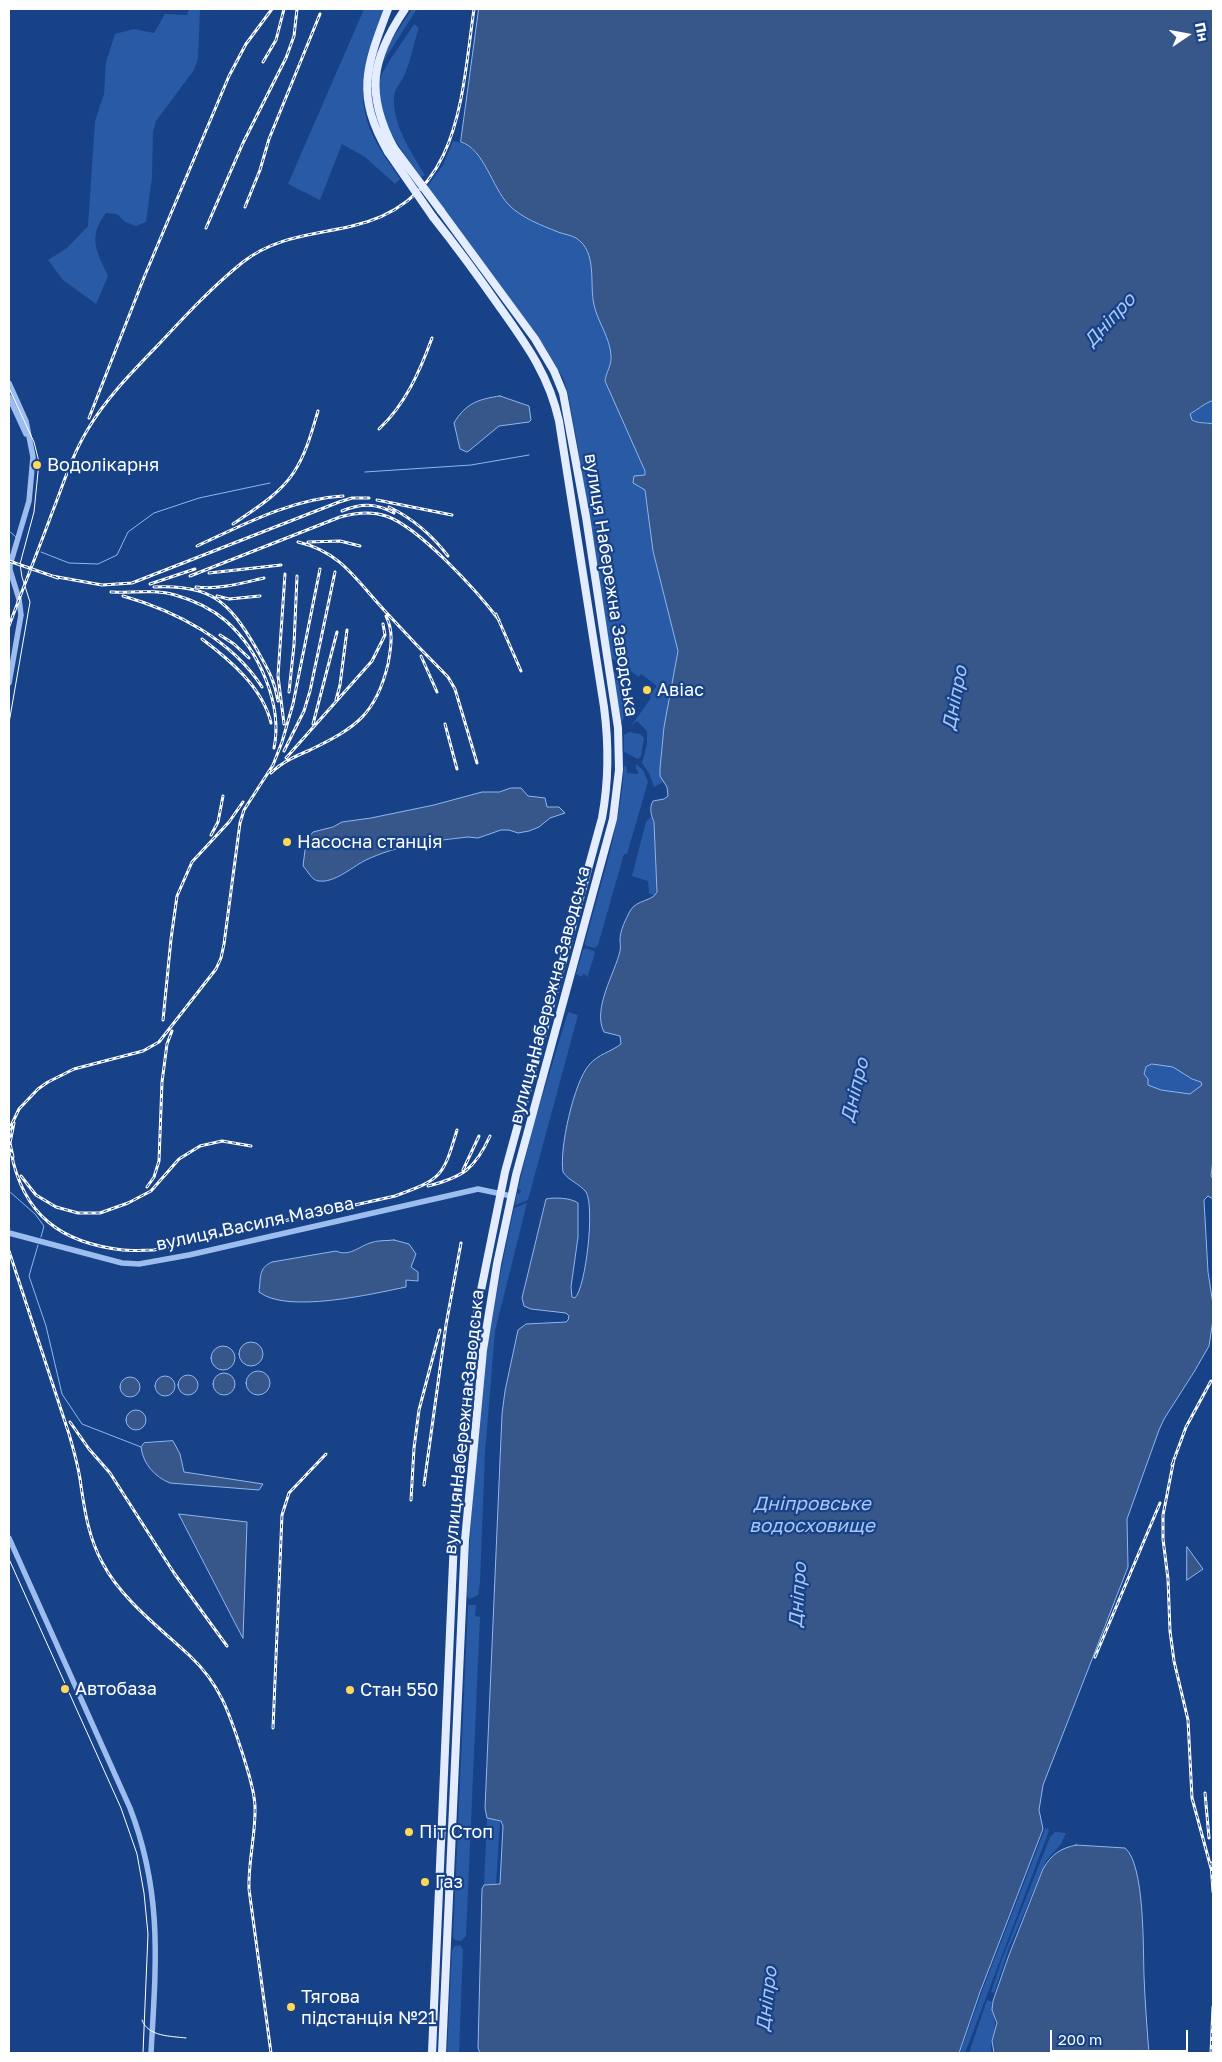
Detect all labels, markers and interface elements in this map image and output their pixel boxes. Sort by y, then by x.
north arrow [1162,10,1212,60]
text: Пн [1192,21,1212,43]
water label: Дніпро [1079,288,1141,352]
street label: вулиця Набережна Заводська [580,452,642,718]
place label: Водолікарня [47,454,159,476]
marker: Водолікарня [31,459,43,471]
water label: Дніпро [938,664,972,732]
place label: Авіас [657,679,704,701]
marker: Авіас [641,684,653,696]
place label: Насосна станція [297,831,443,853]
marker: Насосна станція [281,836,293,848]
street label: вулиця Набережна Заводська [505,864,595,1126]
water label: Дніпро [836,1056,874,1124]
street label: вулиця Василя Мазова [154,1192,356,1256]
street label: вулиця Набережна Заводська [439,1288,489,1556]
water label: Дніпровське водосховище [749,1493,875,1537]
water label: Дніпро [784,1562,812,1628]
place label: Автобаза [75,1678,157,1700]
place label: Стан 550 [360,1679,438,1701]
marker: Автобаза [59,1683,71,1695]
marker: Стан 550 [344,1684,356,1696]
place label: Піт Стоп [419,1821,493,1843]
marker: Піт Стоп [403,1826,415,1838]
place label: Газ [435,1871,463,1893]
marker: Газ [419,1876,431,1888]
water label: Дніпро [752,1965,782,2033]
place label: Тягова пiдстанцiя №21 [301,1986,437,2028]
marker: Тягова пiдстанцiя №21 [285,2001,297,2013]
scale bar [1052,2020,1190,2052]
text: 200 m [1058,2030,1102,2048]

